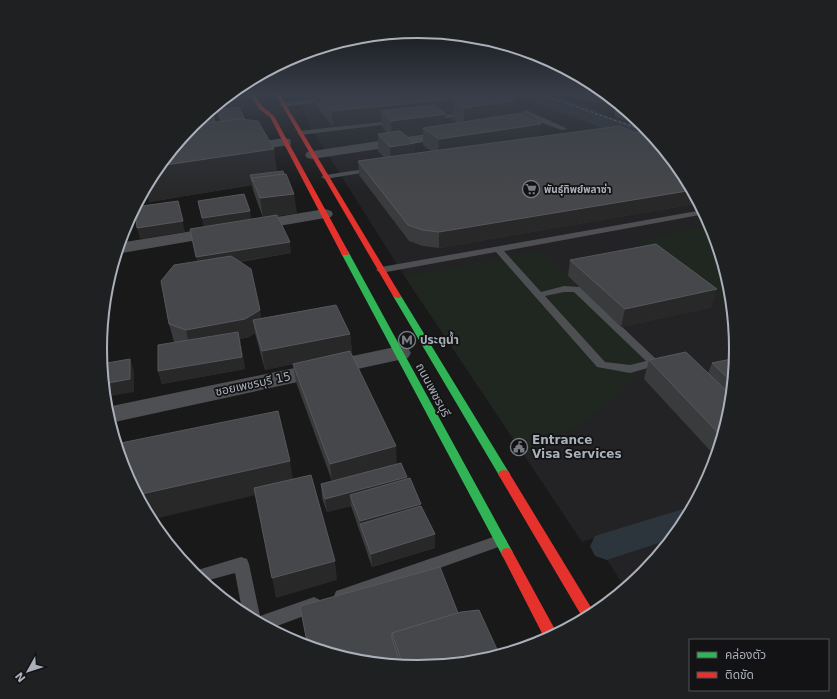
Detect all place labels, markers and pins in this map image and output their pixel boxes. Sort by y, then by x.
supermarket icon: พันธุ์ทิพย์พลาซ่า [521,179,541,199]
place label: พันธุ์ทิพย์พลาซ่า [544,183,611,196]
metro station icon: ประตูน้ำ [397,330,417,350]
place label: ประตูน้ำ [420,331,459,348]
place label: Entrance Visa Services [532,433,622,461]
public building icon: Entrance Visa Services [509,437,529,457]

